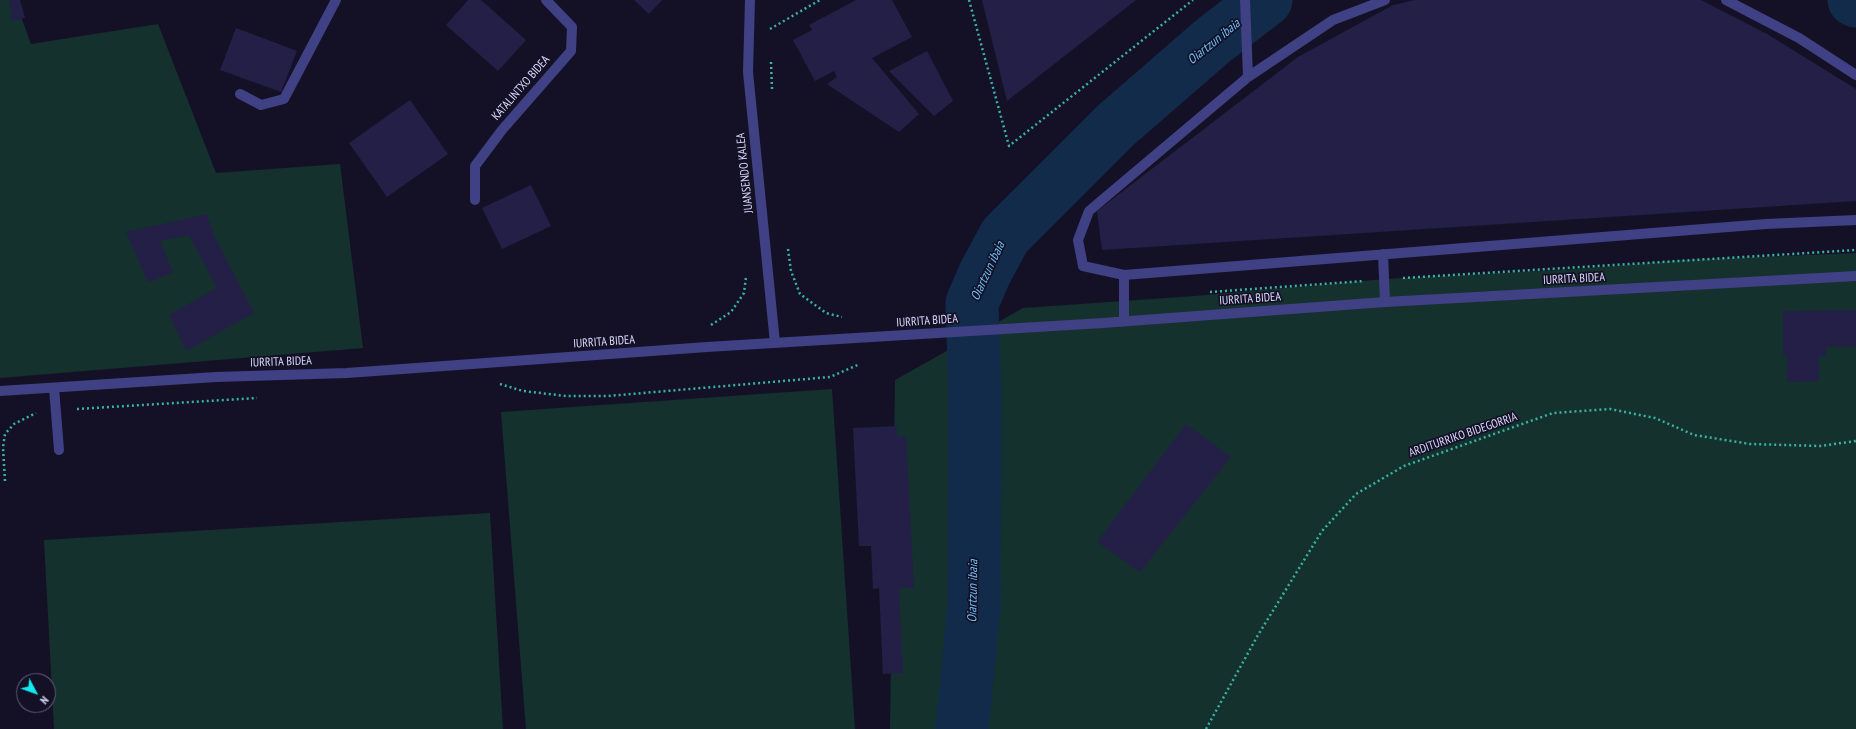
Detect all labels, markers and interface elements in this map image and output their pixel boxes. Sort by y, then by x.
water label: Oiartzun ibaia [1185,16,1243,68]
street label: KATALINTXO BIDEA [489,53,553,123]
street label: JUANSENDO KALEA [734,132,756,214]
water label: Oiartzun ibaia [968,239,1008,303]
street label: IURRITA BIDEA [1543,270,1605,288]
street label: IURRITA BIDEA [1219,290,1281,308]
street label: IURRITA BIDEA [896,312,958,330]
street label: IURRITA BIDEA [573,333,635,351]
street label: IURRITA BIDEA [250,354,312,370]
street label: ARDITURRIKO BIDEGORRIA [1407,410,1519,460]
water label: Oiartzun ibaia [965,559,981,623]
north arrow [16,673,56,713]
text: N [37,693,52,707]

